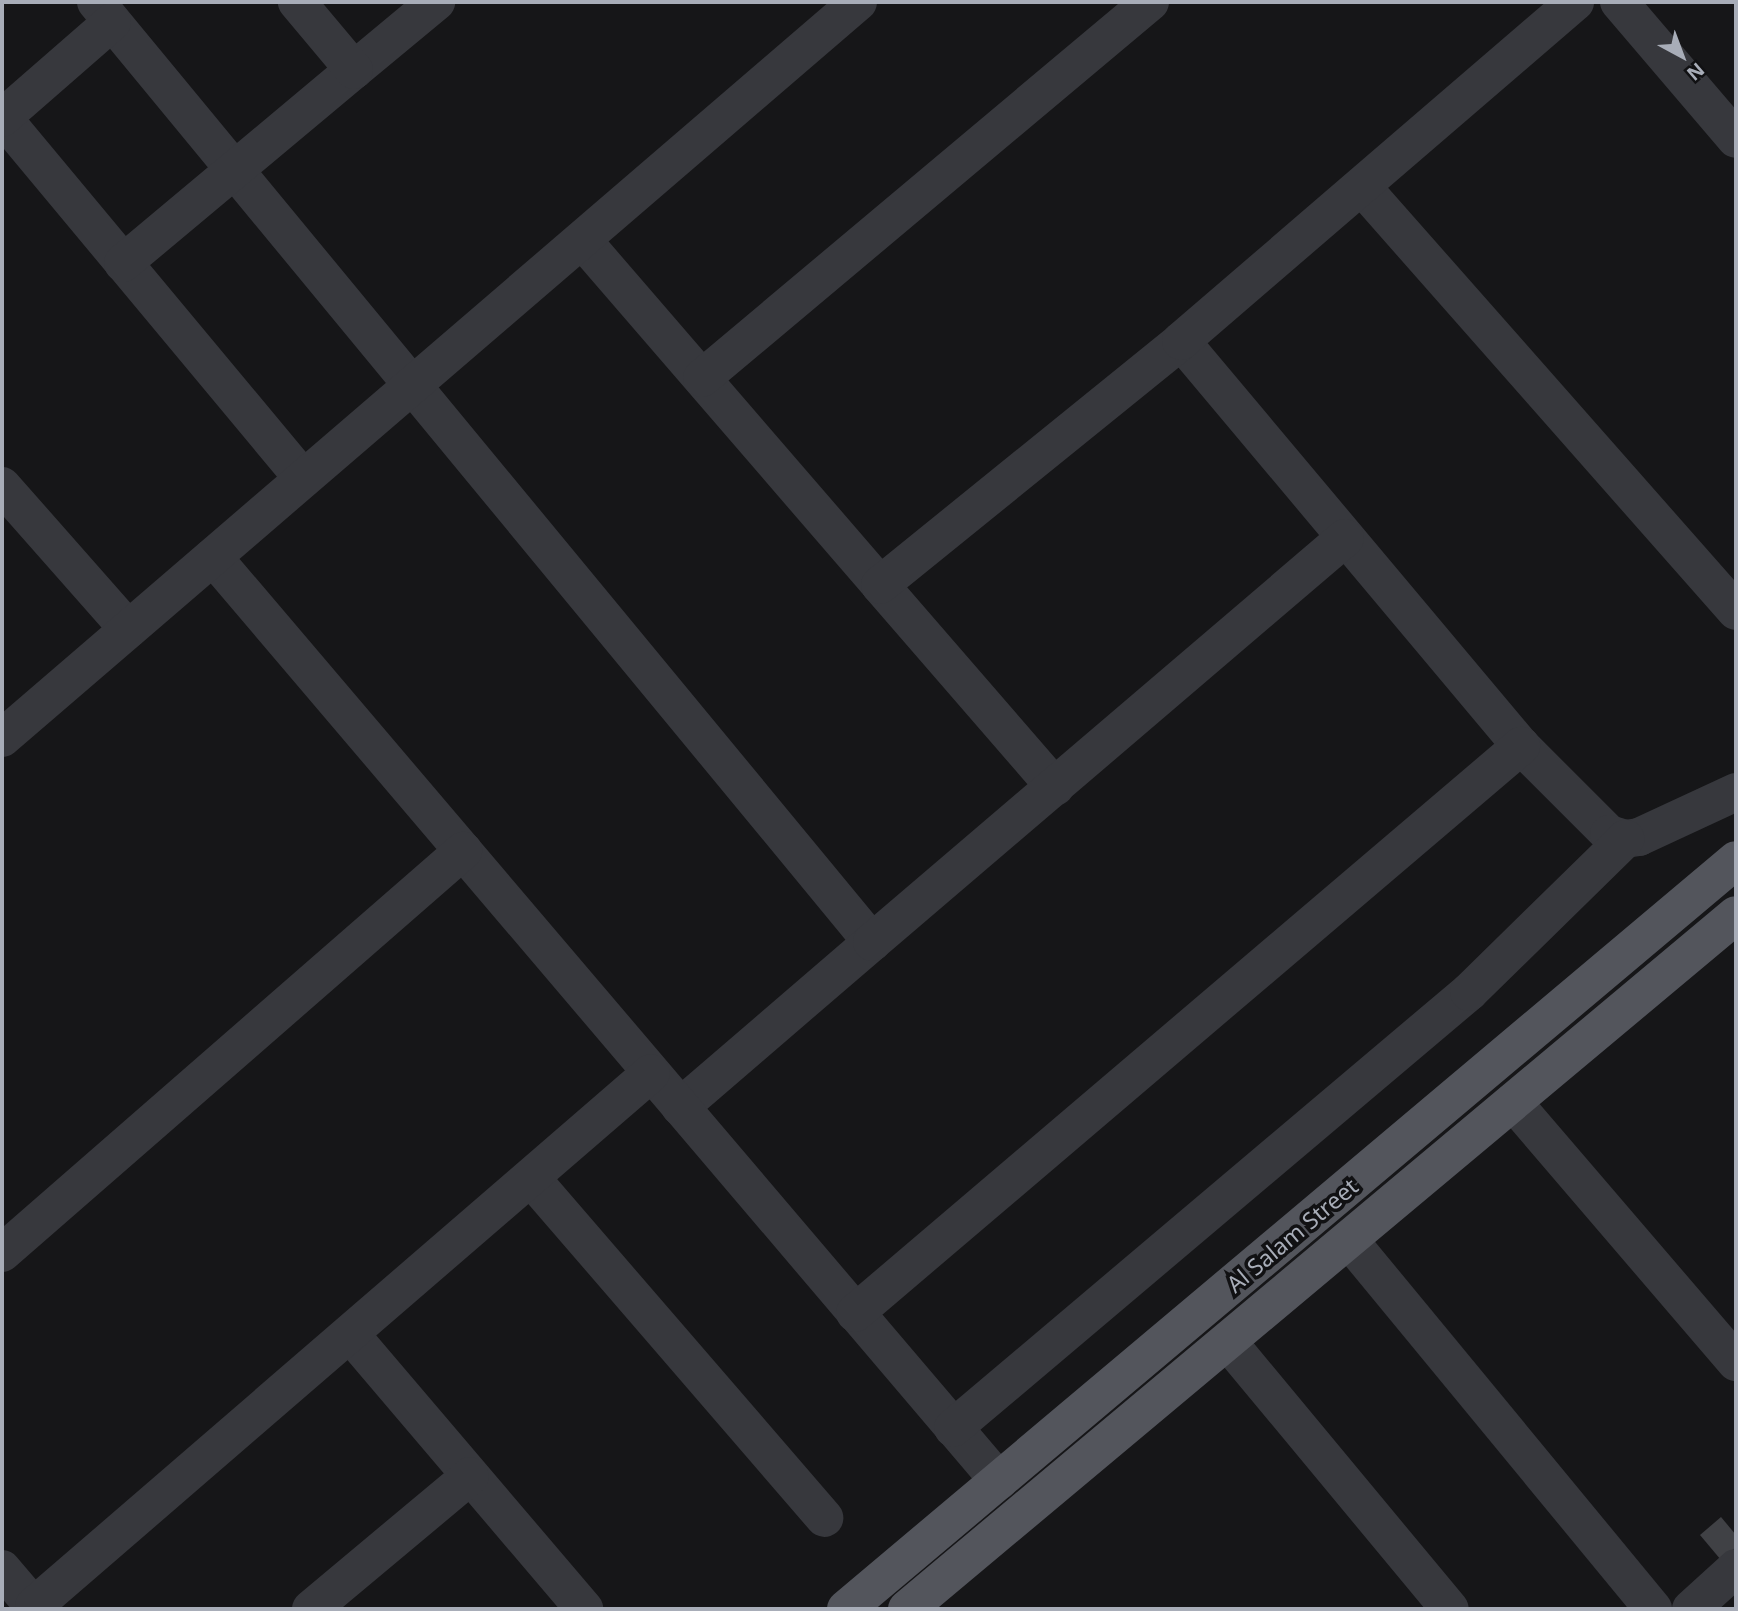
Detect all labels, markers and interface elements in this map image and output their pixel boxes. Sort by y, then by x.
north arrow [1647,21,1717,91]
text: N [1681,57,1710,87]
street label: Al Salam Street [1221,1172,1363,1298]

